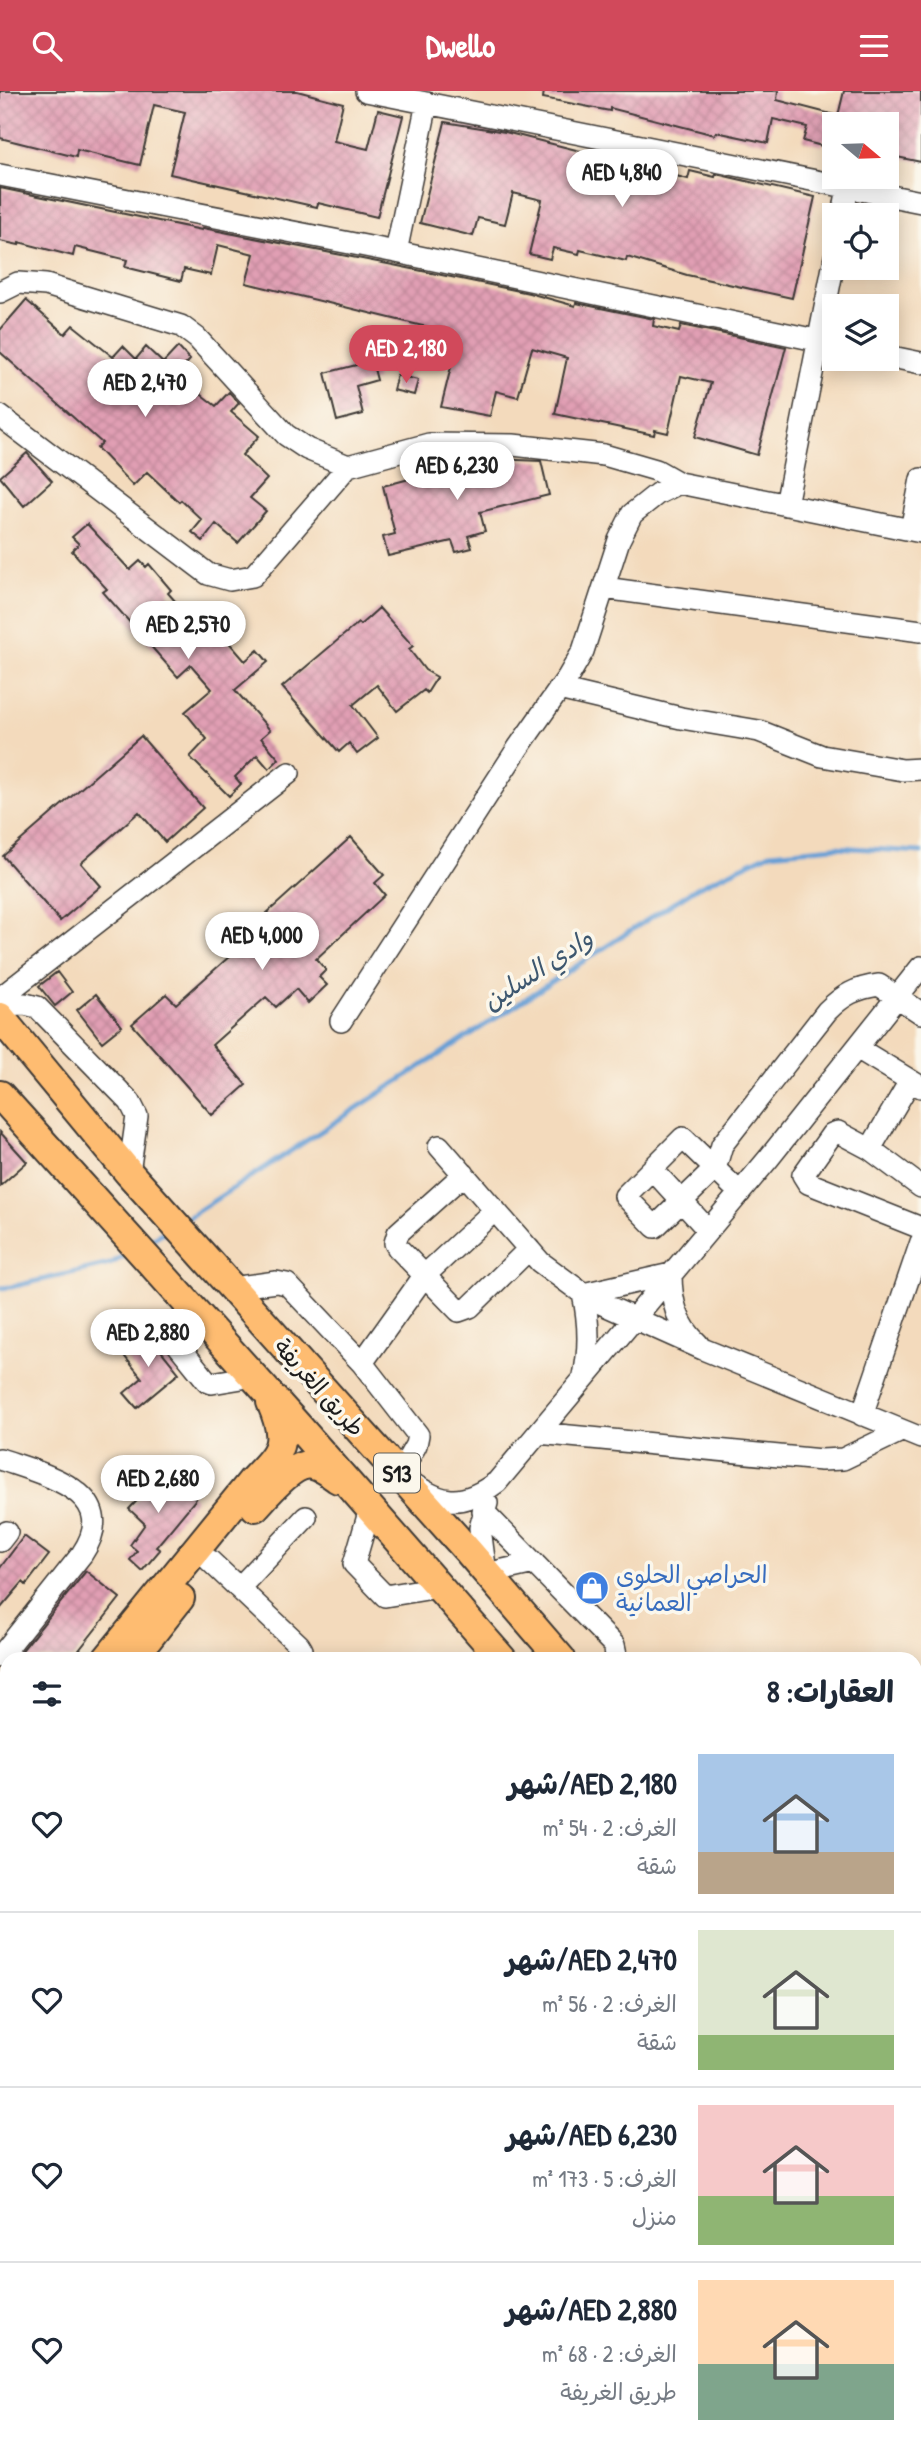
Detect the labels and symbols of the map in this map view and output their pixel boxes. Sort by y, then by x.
north arrow [822,112,900,189]
pin: AED 4,840 [542,149,702,209]
pin: AED 2,180 [326,325,486,385]
pin: AED 2,470 [65,359,225,419]
pin: AED 6,230 [377,443,537,502]
pin: AED 2,570 [108,601,268,661]
pin: AED 4,000 [182,913,342,972]
water label: وادي السلين [475,920,600,1019]
pin: AED 2,880 [68,1309,228,1369]
street label: طريق الغريفة [267,1331,373,1443]
road number: S13 [374,1453,420,1492]
pin: AED 2,680 [78,1455,238,1515]
place label: الحراصي الحلوى العمانية [616,1558,767,1618]
shop icon: الحراصي الحلوى العمانية [573,1569,611,1607]

